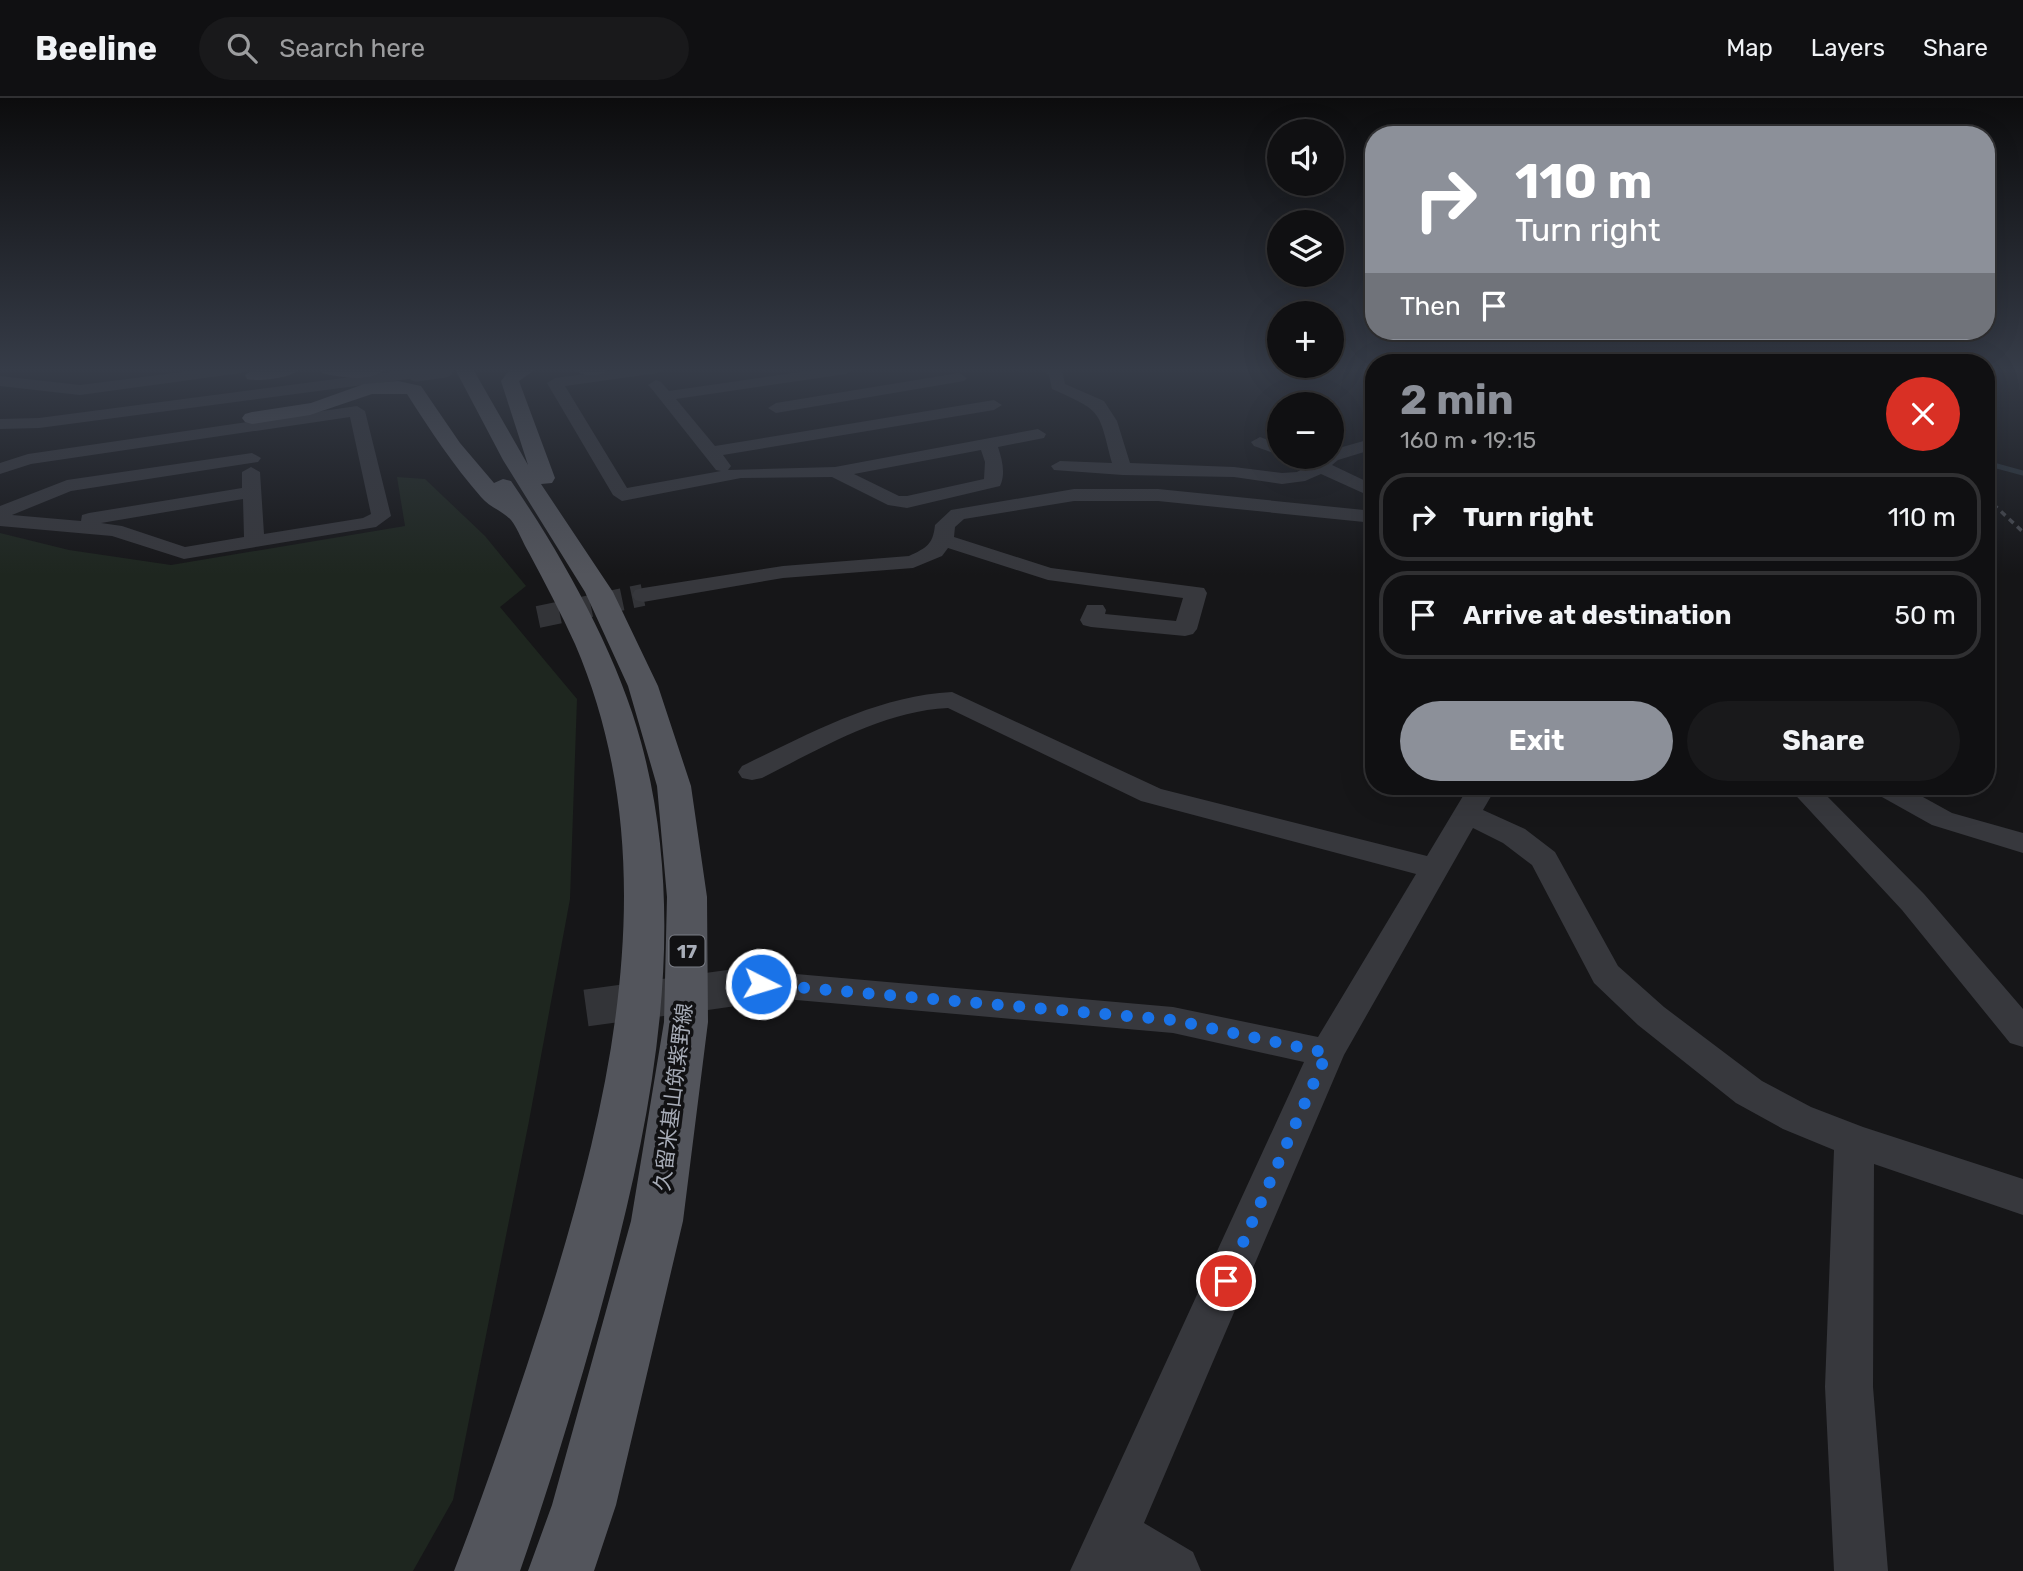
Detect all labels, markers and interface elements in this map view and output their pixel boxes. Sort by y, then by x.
search box [199,17,689,80]
text: Beeline [35,29,157,68]
icon: search [223,29,261,67]
text: Search here [279,33,425,64]
text: Map [1726,34,1773,62]
text: Layers [1811,34,1885,62]
text: Share [1923,34,1988,62]
map controls [1267,119,1344,469]
button: sound [1267,119,1344,196]
text: 110 m [1515,152,1652,210]
icon: right [1400,154,1491,245]
button: layers [1267,210,1344,287]
text: Turn right [1515,211,1660,249]
icon: arrive [1475,287,1513,325]
text: Then [1400,291,1461,322]
button: + [1267,301,1344,378]
text: 2 min [1400,375,1514,425]
button: close [1886,377,1960,451]
button: − [1267,392,1344,469]
text: 160 m · 19:15 [1400,426,1536,454]
icon: right [1404,498,1442,536]
text: Turn right [1463,502,1593,533]
text: 110 m [1888,502,1956,533]
icon: arrive [1404,596,1442,634]
text: Arrive at destination [1463,600,1731,631]
text: 50 m [1895,600,1956,631]
button: Exit [1400,701,1673,781]
button: Share [1687,701,1960,781]
road number: 17 [670,936,704,966]
position arrow [724,947,798,1021]
street label: 久留米基山筑紫野線 [649,1002,697,1192]
pin [1196,1251,1256,1311]
icon: arrive [1207,1262,1245,1300]

